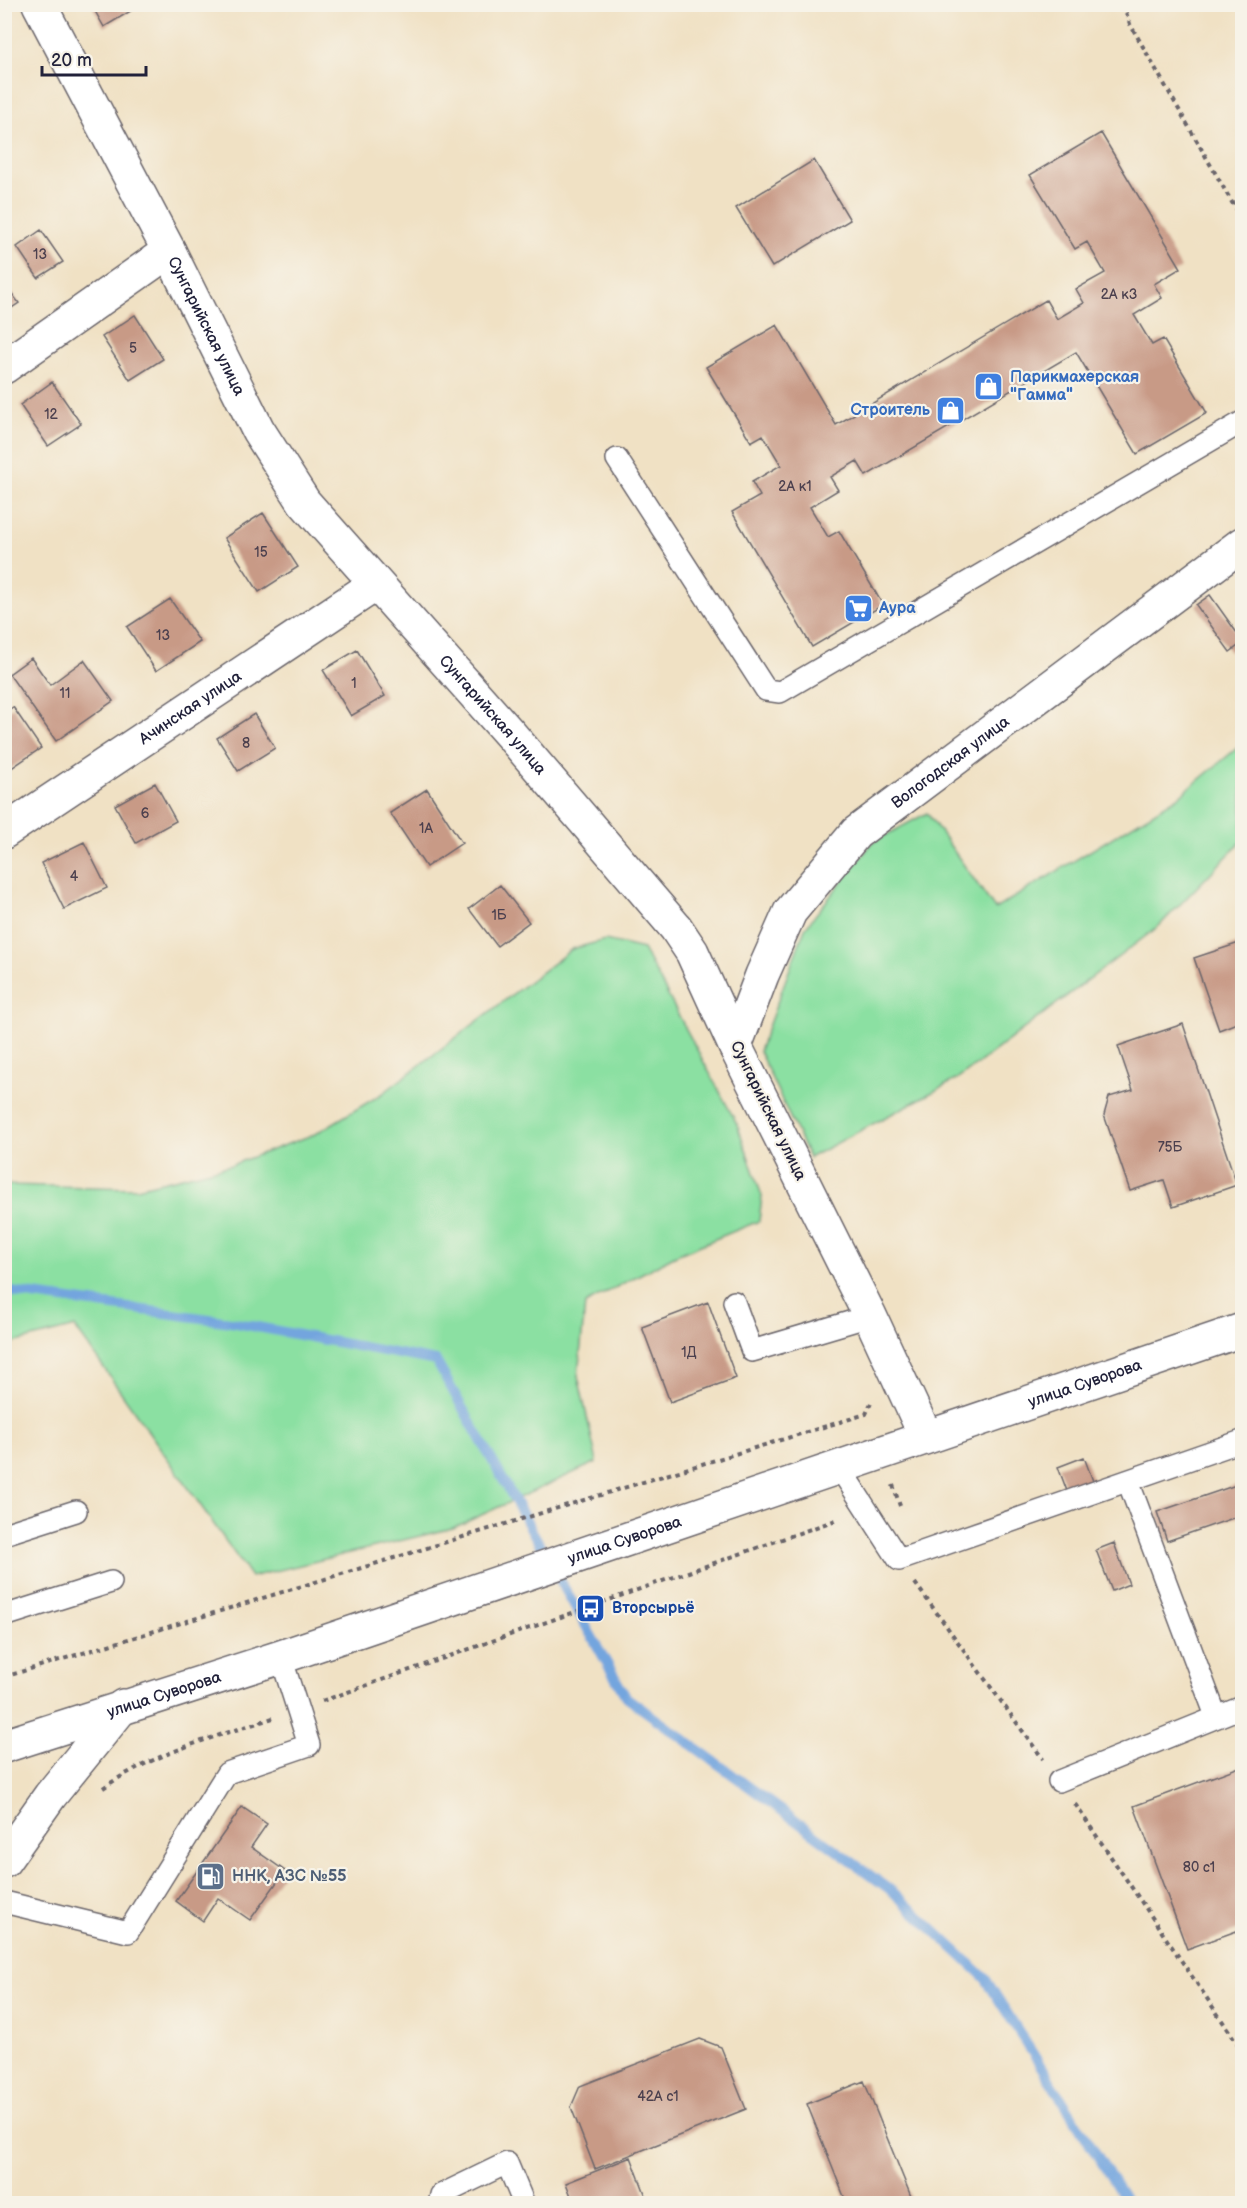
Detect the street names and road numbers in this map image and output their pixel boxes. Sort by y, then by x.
street label: Сунгарийская улица [164,253,249,399]
street label: Сунгарийская улица [435,651,551,779]
street label: Ачинская улица [135,667,246,749]
street label: Вологодская улица [888,712,1014,813]
street label: Сунгарийская улица [726,1038,810,1184]
street label: улица Суворова [1025,1355,1145,1412]
street label: улица Суворова [565,1512,685,1568]
street label: улица Суворова [104,1667,224,1722]

